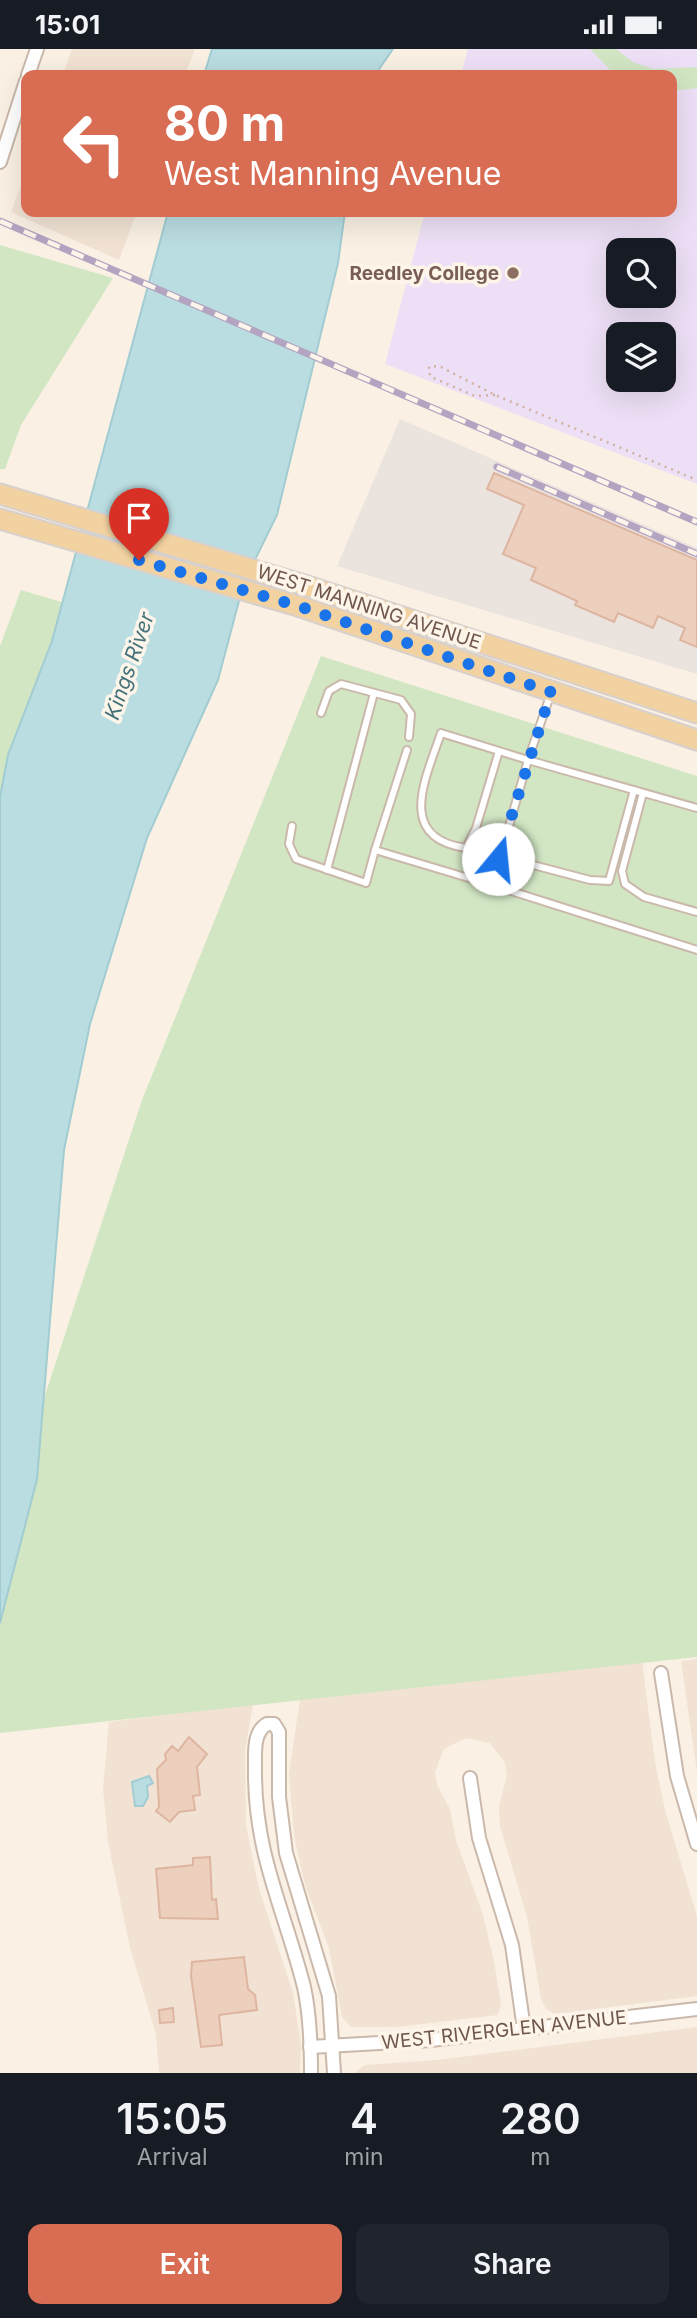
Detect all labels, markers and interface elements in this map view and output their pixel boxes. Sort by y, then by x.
text: 15:01 [35,9,100,40]
text: 80 m [164,94,285,153]
icon: left [49,98,140,189]
text: West Manning Avenue [164,154,501,193]
map controls [606,238,676,392]
button: search [606,238,676,308]
place label: Reedley College [349,262,499,285]
marker: Reedley College [505,265,521,281]
button: layers [606,322,676,392]
pin [109,488,169,560]
icon: arrive [120,499,158,537]
street label: WEST MANNING AVENUE [254,560,484,654]
water label: Kings River [99,608,159,723]
position arrow [461,822,535,896]
street label: WEST RIVERGLEN AVENUE [380,2006,628,2054]
text: 15:05 [116,2093,228,2144]
text: 4 [350,2093,378,2144]
text: 280 [500,2093,581,2144]
text: Arrival [137,2143,208,2171]
text: min [344,2143,384,2171]
text: m [530,2143,550,2171]
button: Exit [28,2224,342,2304]
button: Share [356,2224,669,2304]

